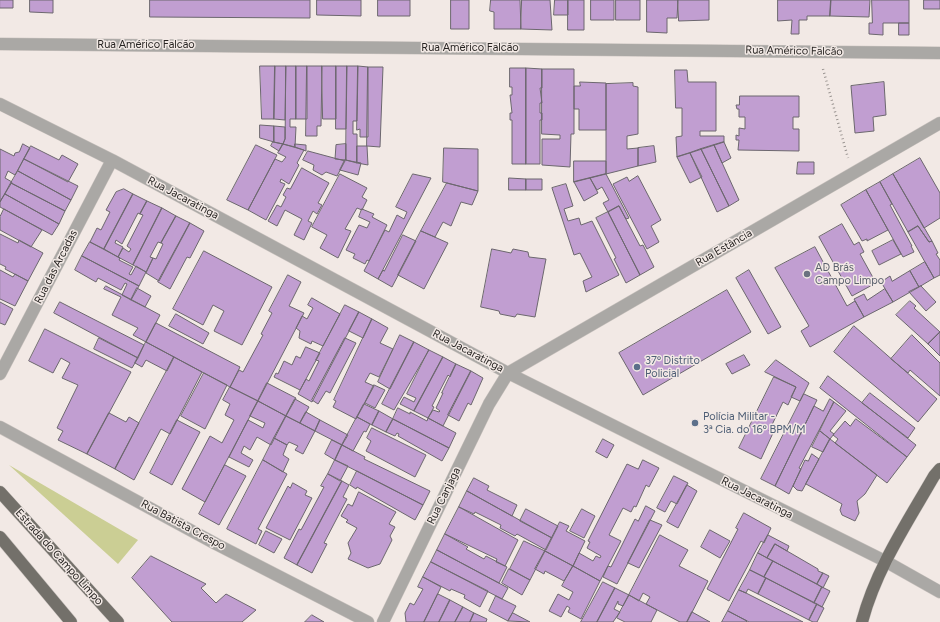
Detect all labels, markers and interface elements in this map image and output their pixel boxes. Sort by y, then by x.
street label: Rua Américo Falcão [97,38,195,52]
street label: Rua Américo Falcão [421,41,519,55]
street label: Rua Américo Falcão [745,44,843,58]
street label: Rua Jacaratinga [145,174,221,222]
street label: Rua Estância [693,227,755,269]
street label: Rua das Arcadas [32,228,80,306]
place label: AD Brás Campo Limpo [815,261,884,287]
marker: AD Brás Campo Limpo [802,269,812,279]
street label: Rua Jacaratinga [430,327,506,375]
place label: 37º Distrito Policial [645,354,700,380]
marker: 37º Distrito Policial [632,362,642,372]
place label: Polícia Militar - 3ª Cia. do 16º BPM/M [703,410,805,436]
marker: Polícia Militar - 3ª Cia. do 16º BPM/M [690,418,700,428]
street label: Rua Canjaga [425,465,463,527]
street label: Rua Jacaratinga [719,474,795,522]
street label: Rua Batista Crespo [139,497,227,553]
street label: Estrada do Campo Limpo [12,506,106,608]

